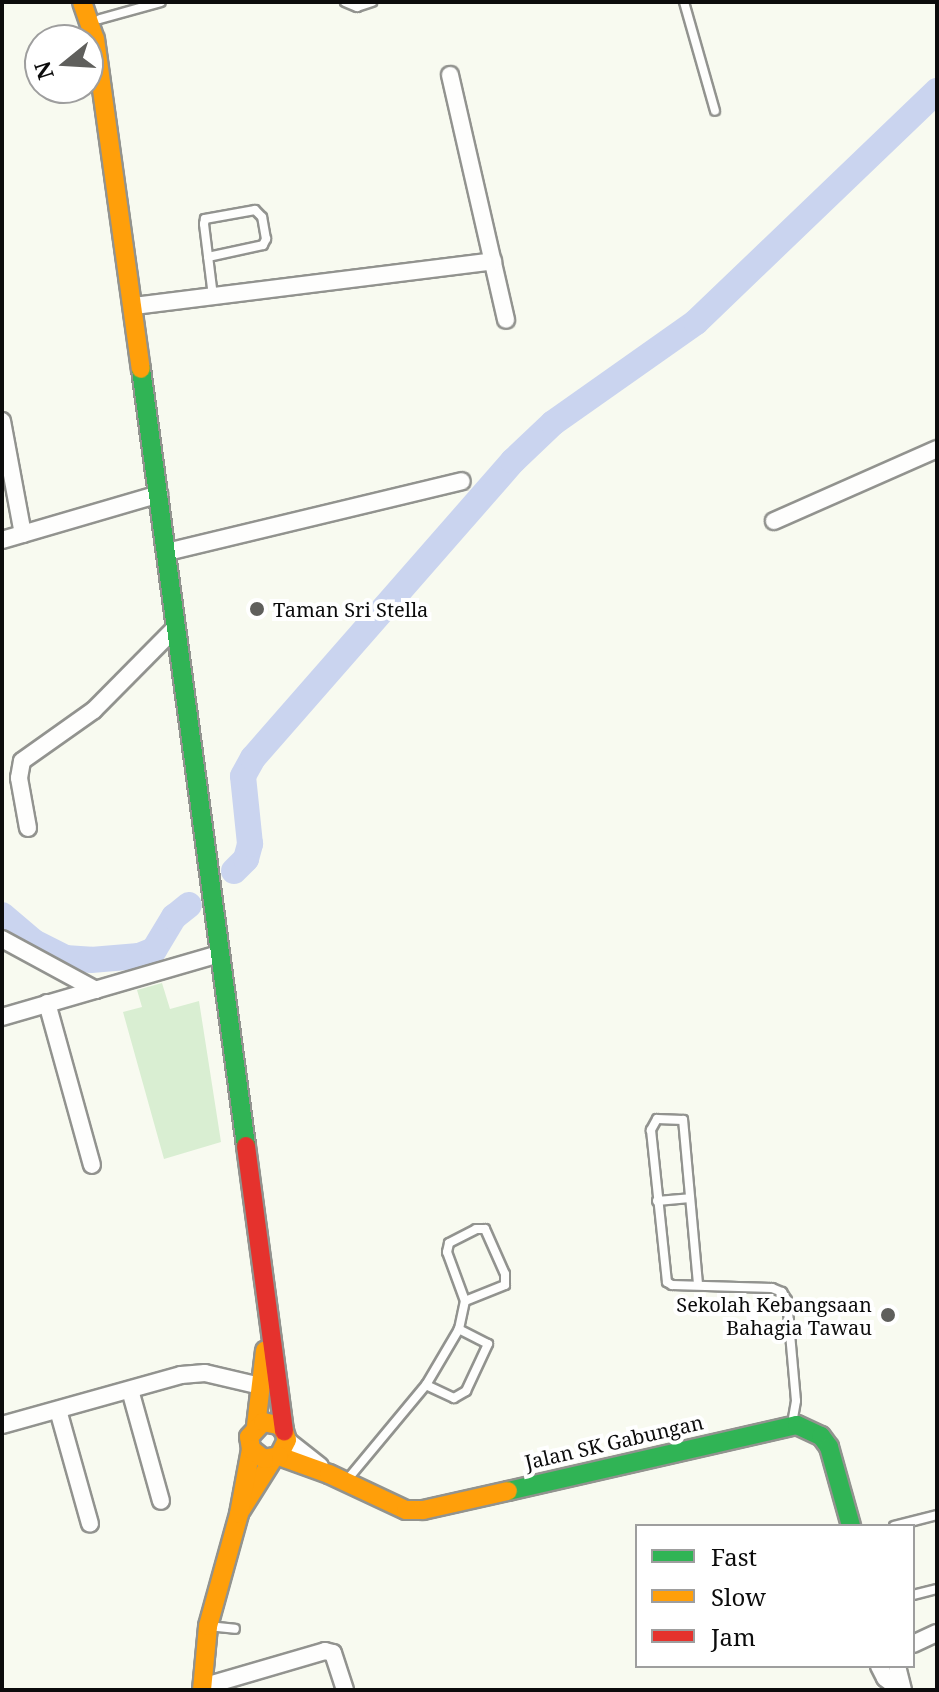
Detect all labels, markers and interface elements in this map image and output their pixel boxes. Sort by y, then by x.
north arrow [24,24,104,104]
text: N [26,58,60,84]
place label: Taman Sri Stella [273,597,428,621]
marker: Taman Sri Stella [248,600,266,618]
place label: Sekolah Kebangsaan Bahagia Tawau [676,1292,872,1339]
marker: Sekolah Kebangsaan Bahagia Tawau [879,1306,897,1324]
street label: Jalan SK Gabungan [522,1410,706,1474]
legend [635,1524,915,1668]
text: Fast [711,1540,757,1573]
text: Slow [711,1580,766,1613]
text: Jam [711,1620,756,1653]

